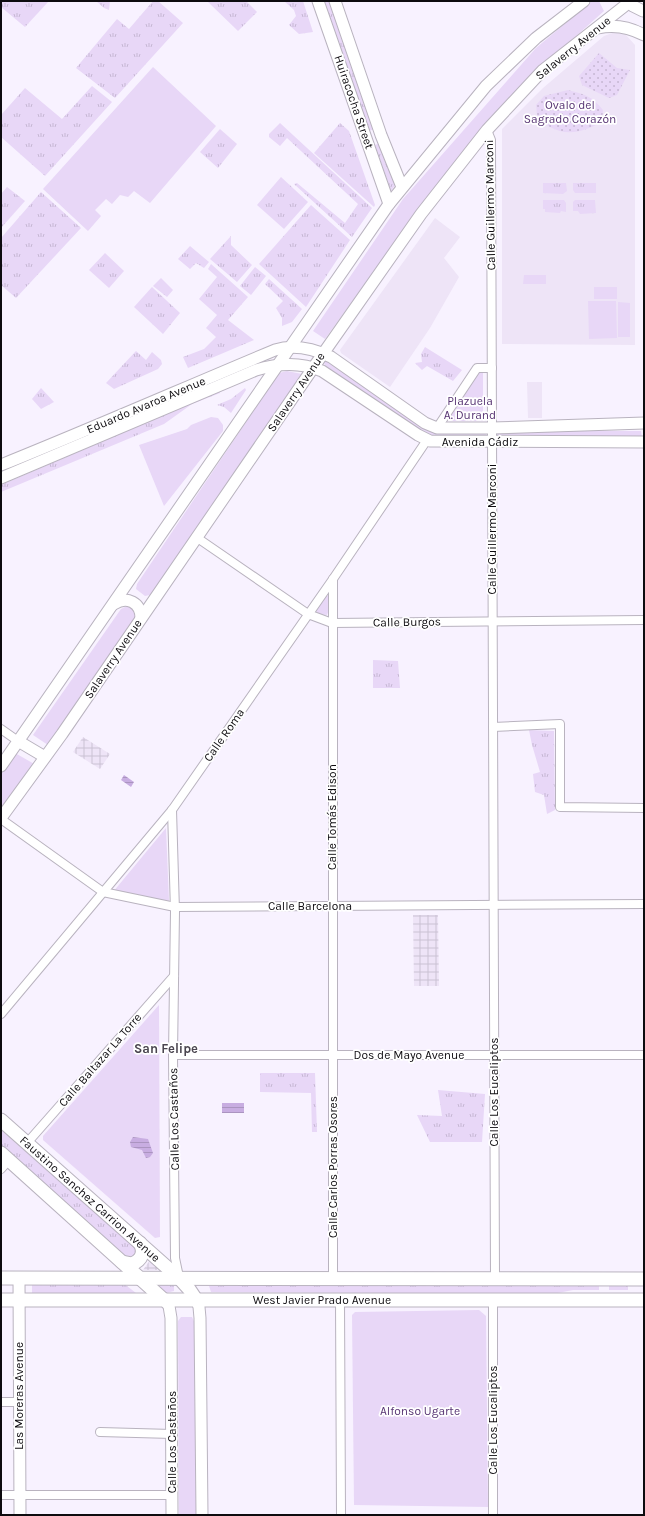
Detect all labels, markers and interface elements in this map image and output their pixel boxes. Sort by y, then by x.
street label: Salaverry Avenue [533,13,613,83]
street label: Huiracocha Street [331,53,377,151]
park label: Ovalo del Sagrado Corazón [524,98,616,126]
street label: Calle Guillermo Marconi [482,139,498,271]
street label: Salaverry Avenue [264,350,328,434]
street label: Eduardo Avaroa Avenue [84,374,208,436]
park label: Plazuela A. Durand [444,394,496,422]
street label: Avenida Cádiz [442,435,519,449]
street label: Calle Guillermo Marconi [485,464,499,594]
street label: Calle Burgos [373,614,441,630]
street label: Salaverry Avenue [81,617,145,701]
street label: Calle Roma [201,706,247,764]
street label: Calle Tomás Edison [325,764,339,870]
street label: Calle Barcelona [268,899,352,913]
street label: Calle Baltazar La Torre [56,1010,144,1110]
street label: Calle Los Eucaliptos [487,1037,501,1147]
district label: San Felipe [134,1041,198,1056]
street label: Dos de Mayo Avenue [353,1048,465,1062]
street label: Calle Los Castaños [166,1068,182,1170]
street label: Calle Carlos Porras Osores [326,1096,340,1238]
street label: Faustino Sanchez Carrion Avenue [17,1133,163,1265]
street label: West Javier Prado Avenue [253,1293,391,1307]
street label: Las Moreras Avenue [12,1342,26,1450]
street label: Calle Los Eucaliptos [486,1365,500,1475]
street label: Calle Los Castaños [165,1391,179,1493]
park label: Alfonso Ugarte [380,1404,460,1418]

